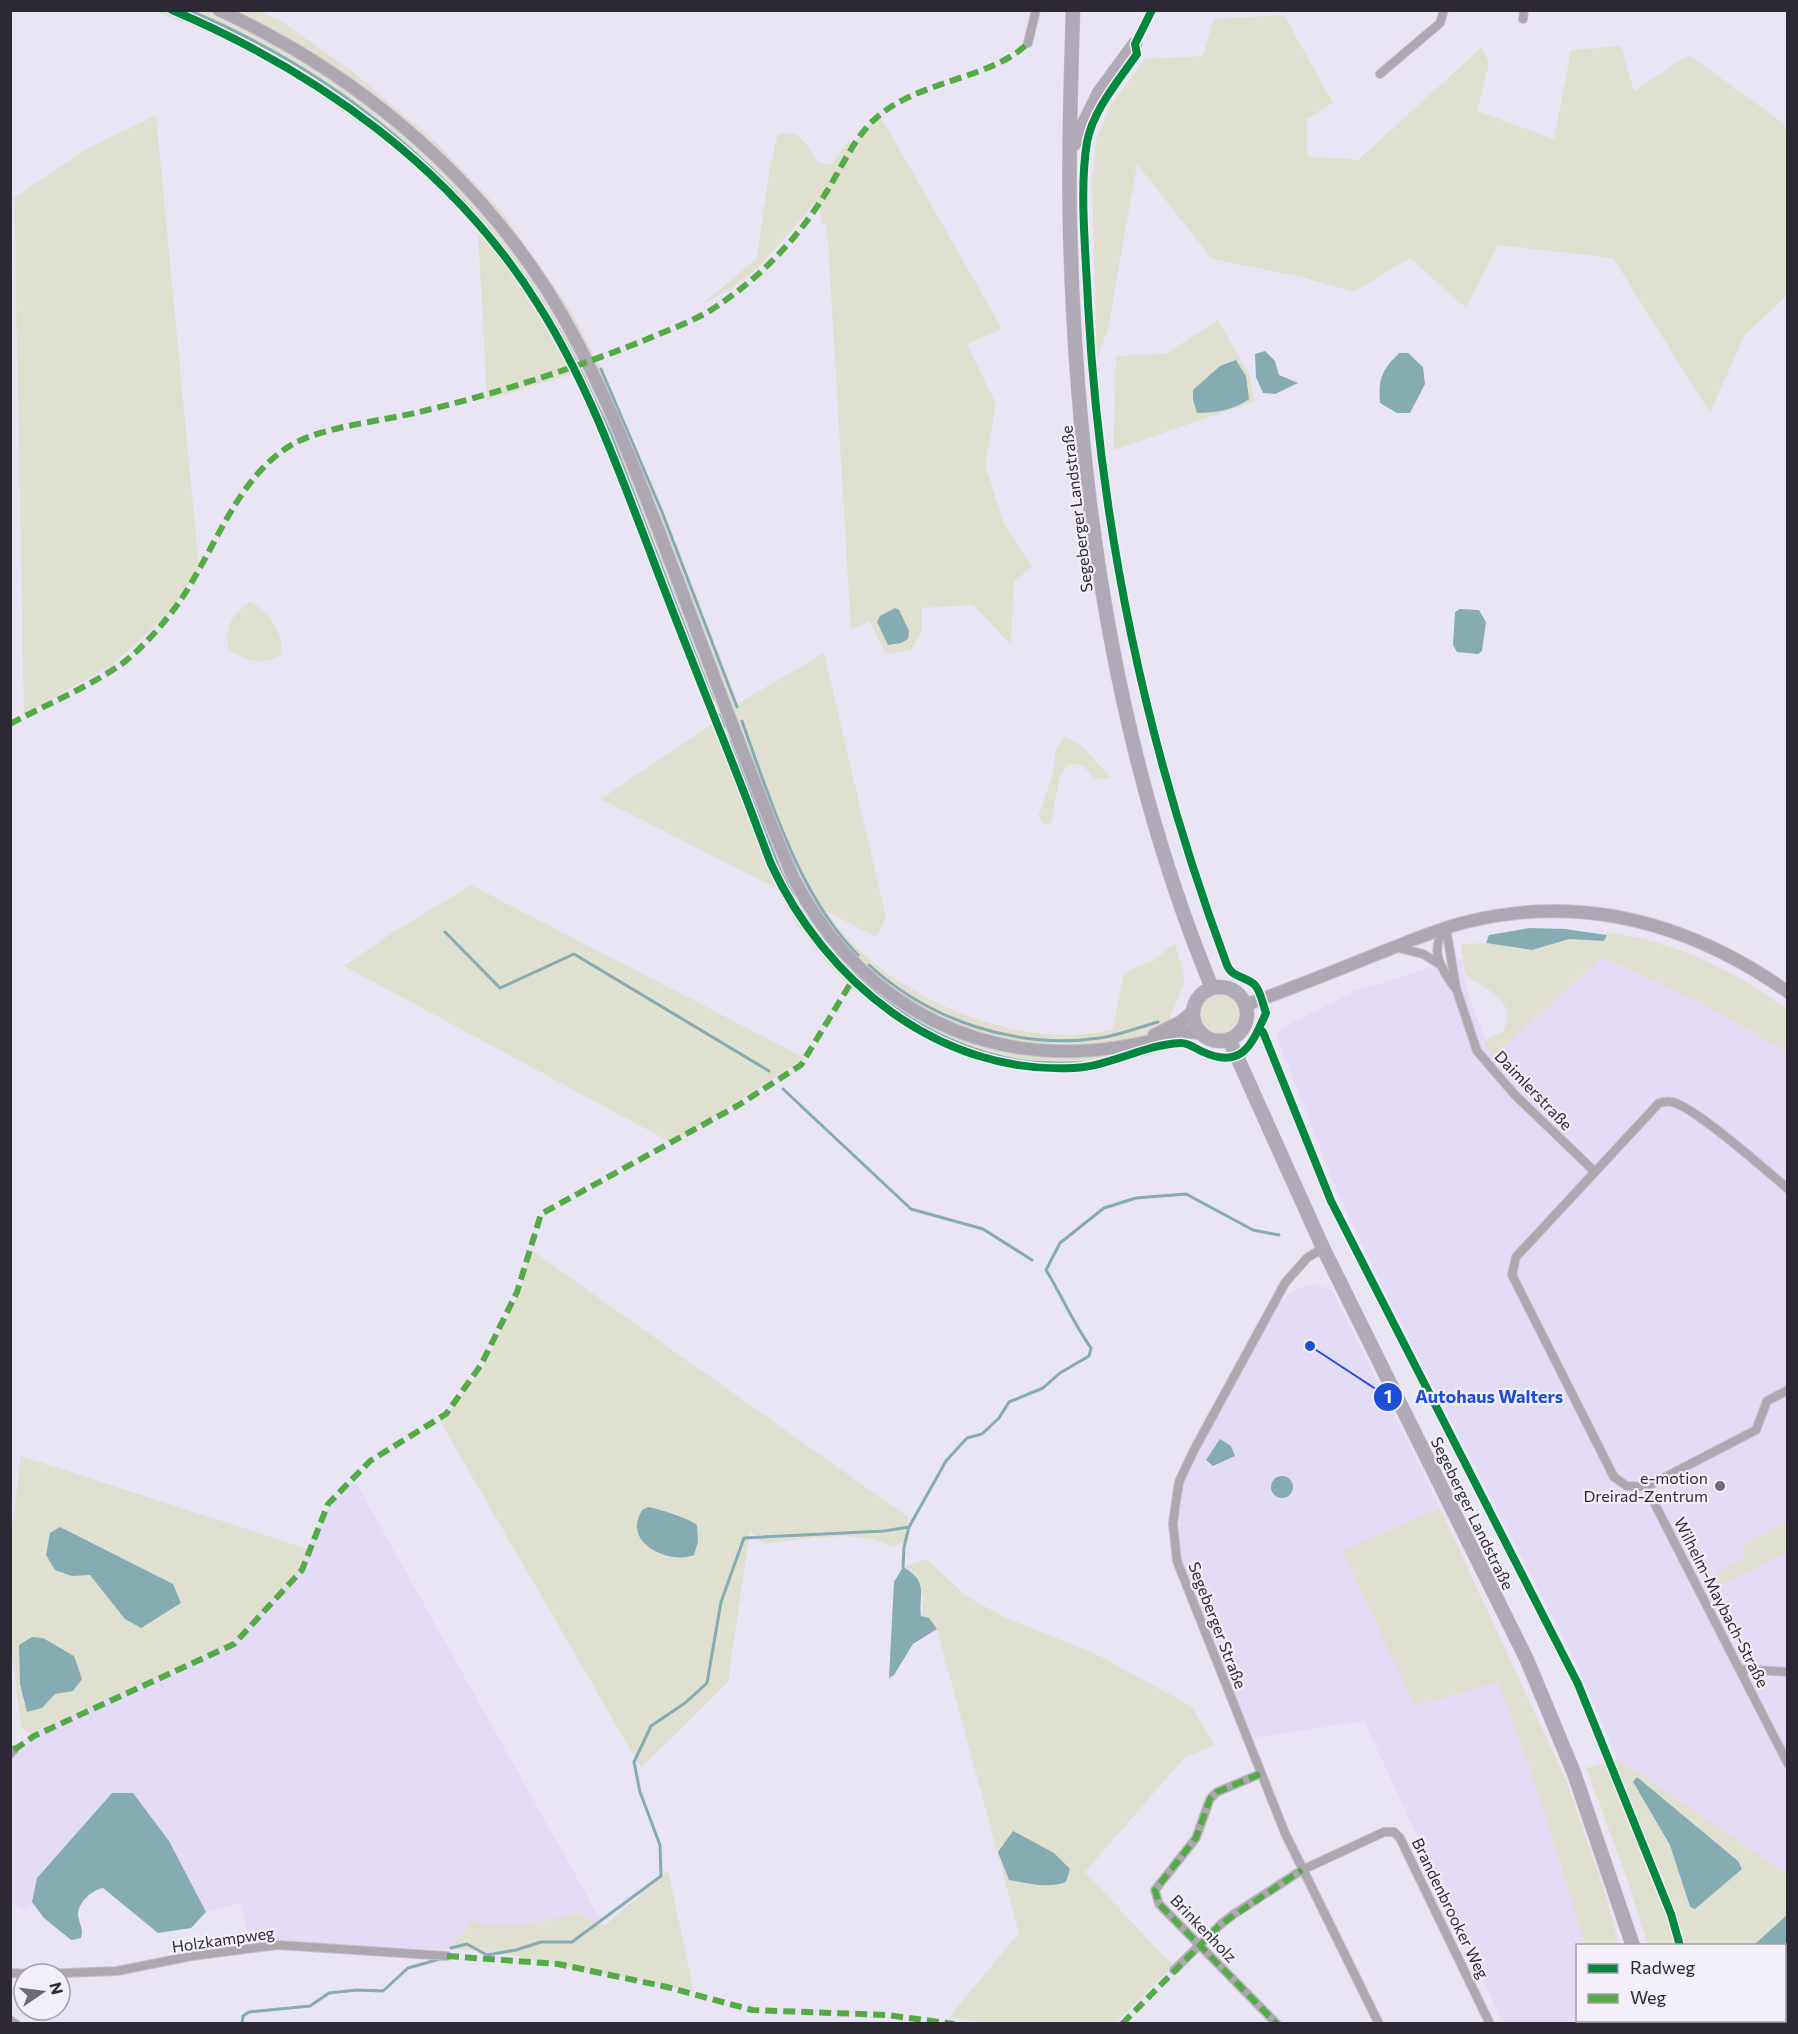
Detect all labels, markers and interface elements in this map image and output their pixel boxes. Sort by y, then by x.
street label: Segeberger Landstraße [1056,424,1096,594]
street label: Daimlerstraße [1491,1046,1577,1134]
callout: Autohaus Walters [1373,1379,1575,1415]
text: 1 [1384,1385,1392,1407]
text: Autohaus Walters [1415,1385,1563,1407]
street label: Segeberger Landstraße [1428,1433,1518,1593]
place label: e-motion Dreirad-Zentrum [1583,1468,1708,1505]
marker: e-motion Dreirad-Zentrum [1713,1479,1727,1493]
street label: Wilhelm-Maybach-Straße [1671,1514,1773,1690]
street label: Segeberger Straße [1185,1559,1251,1691]
street label: Brandenbrooker Weg [1409,1835,1493,1982]
street label: Brinkenholz [1167,1890,1241,1966]
street label: Holzkampweg [170,1922,276,1956]
legend [1576,1944,1786,2022]
text: Radweg [1630,1956,1695,1978]
north arrow [12,1962,72,2022]
text: N [46,1980,68,1996]
text: Weg [1630,1986,1667,2008]

